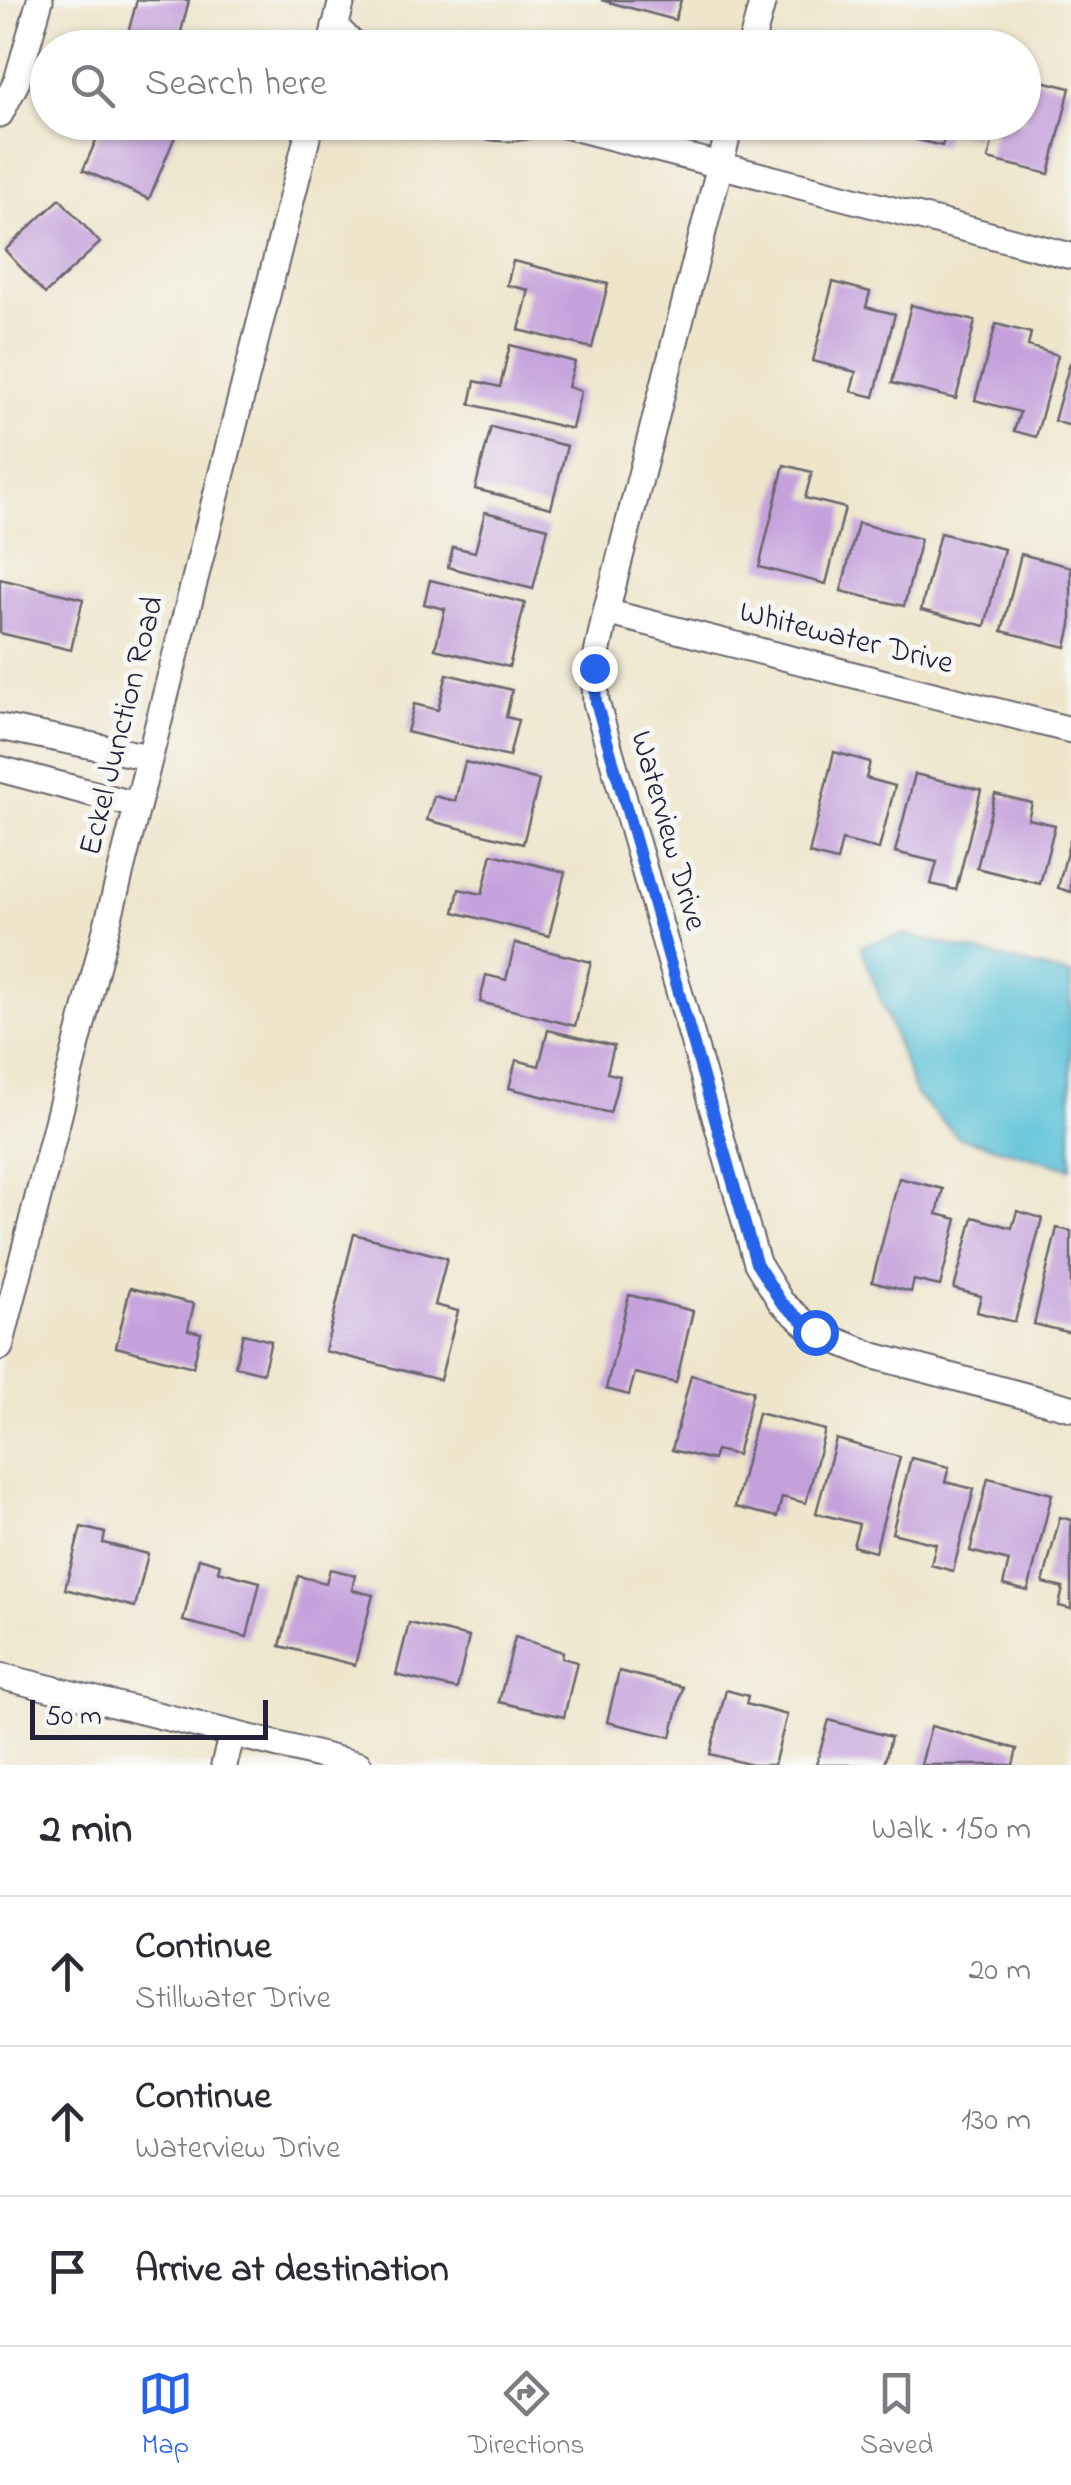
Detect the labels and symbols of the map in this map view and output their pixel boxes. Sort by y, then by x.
street label: Whitewater Drive [734,590,959,688]
street label: Eckel Junction Road [68,591,178,861]
route end [572,646,618,692]
street label: Waterview Drive [616,726,718,937]
route start [793,1310,839,1356]
scale bar [30,1695,268,1740]

